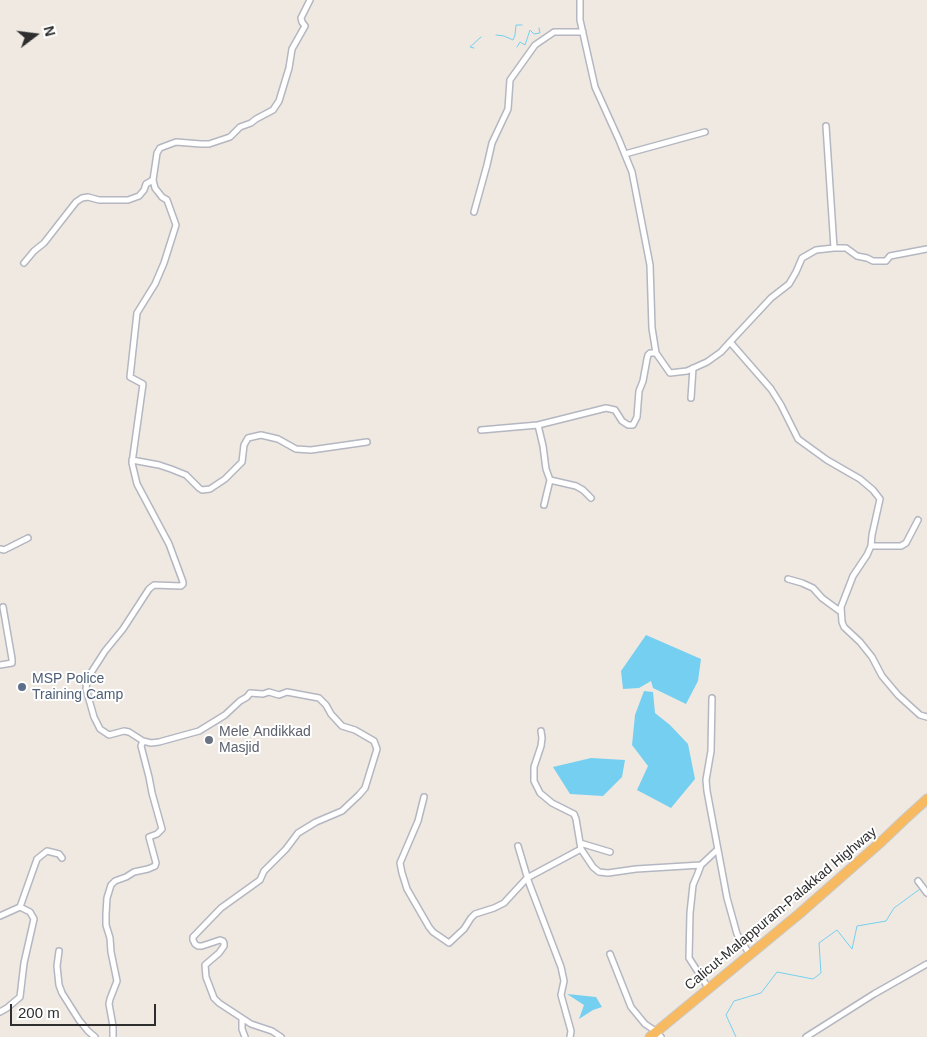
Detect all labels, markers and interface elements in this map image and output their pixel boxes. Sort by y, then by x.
north arrow [10,10,60,60]
text: N [40,24,59,38]
place label: MSP Police Training Camp [32,671,123,704]
marker: MSP Police Training Camp [16,681,28,693]
place label: Mele Andikkad Masjid [219,724,311,756]
marker: Mele Andikkad Masjid [203,734,215,746]
street label: Calicut-Malappuram-Palakkad Highway [682,824,880,994]
scale bar [12,994,159,1026]
text: 200 m [18,1004,60,1021]

